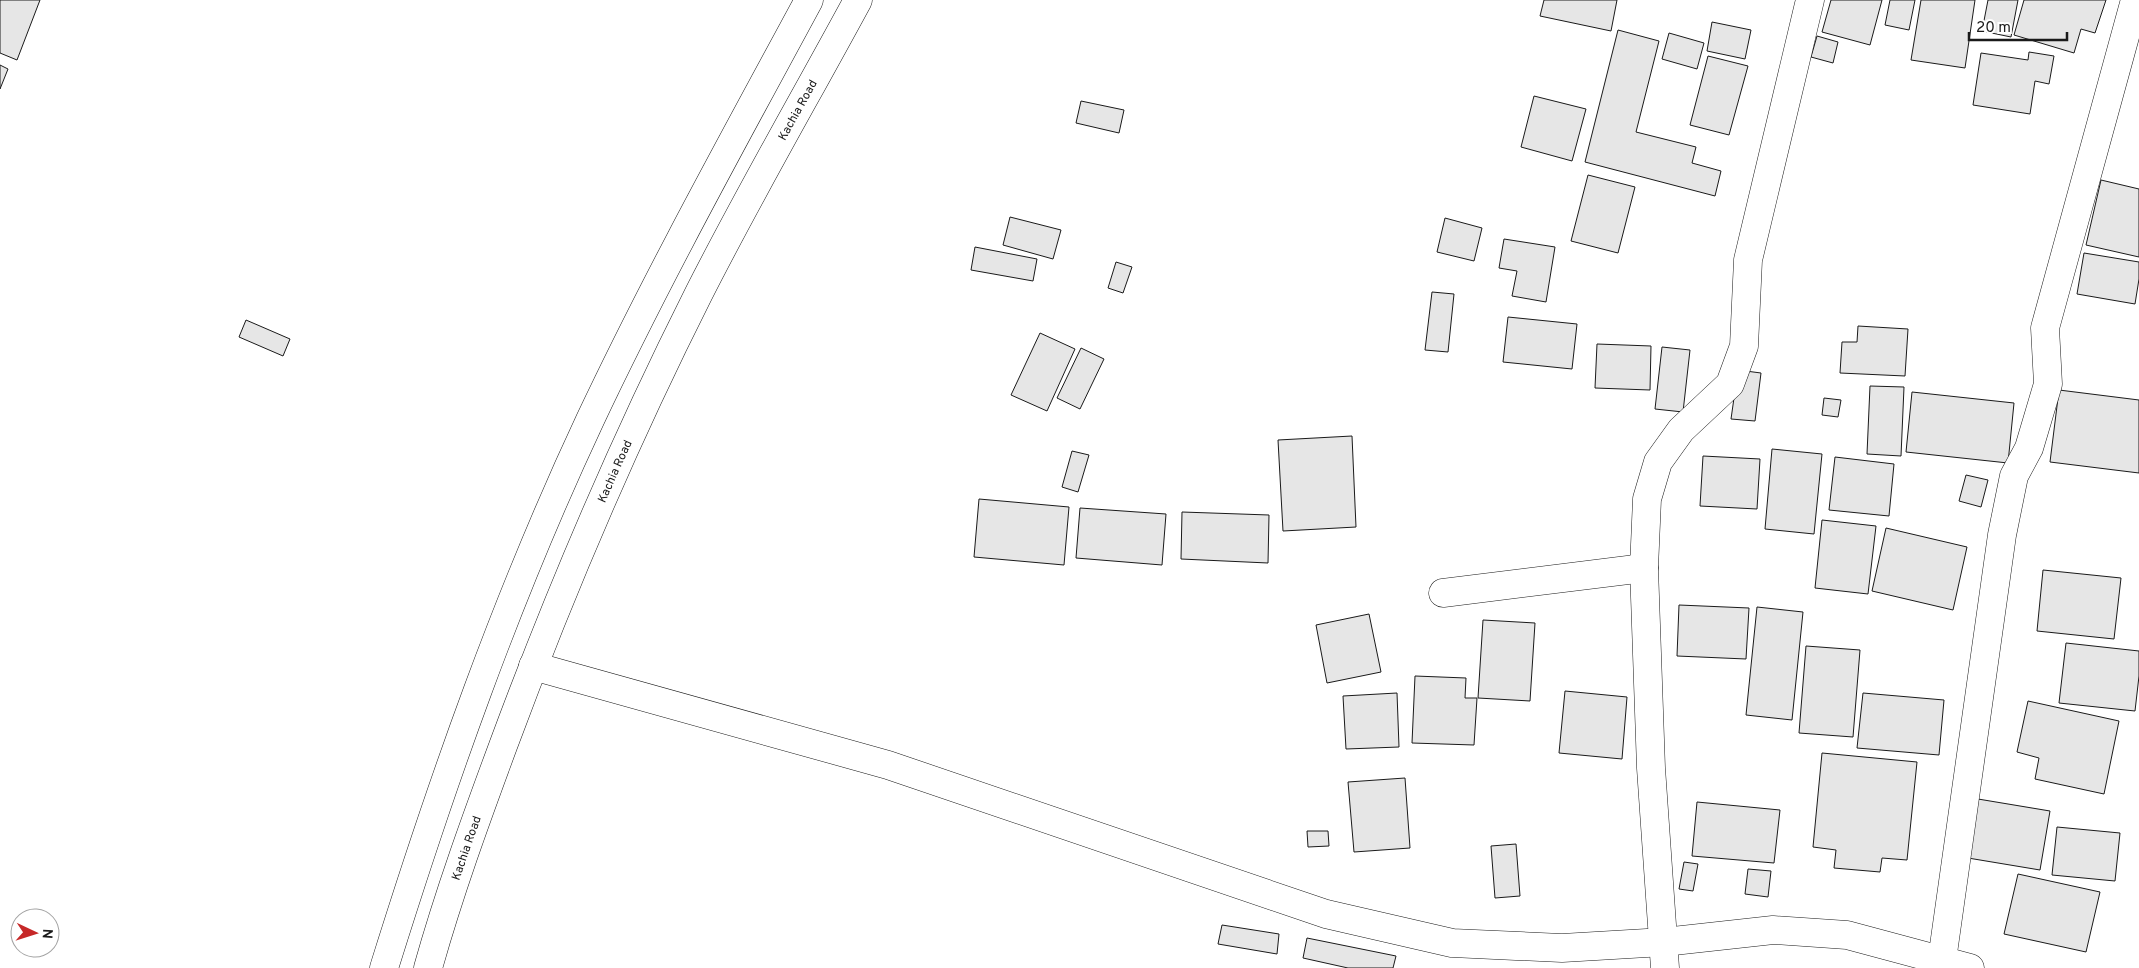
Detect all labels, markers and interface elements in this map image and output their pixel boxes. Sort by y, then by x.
scale bar [1969,10,2066,42]
text: 20 m [1976,19,2011,38]
street label: Kachia Road [775,77,822,144]
street label: Kachia Road [595,438,637,506]
street label: Kachia Road [449,814,486,883]
north arrow [10,908,60,958]
text: N [38,928,55,939]

